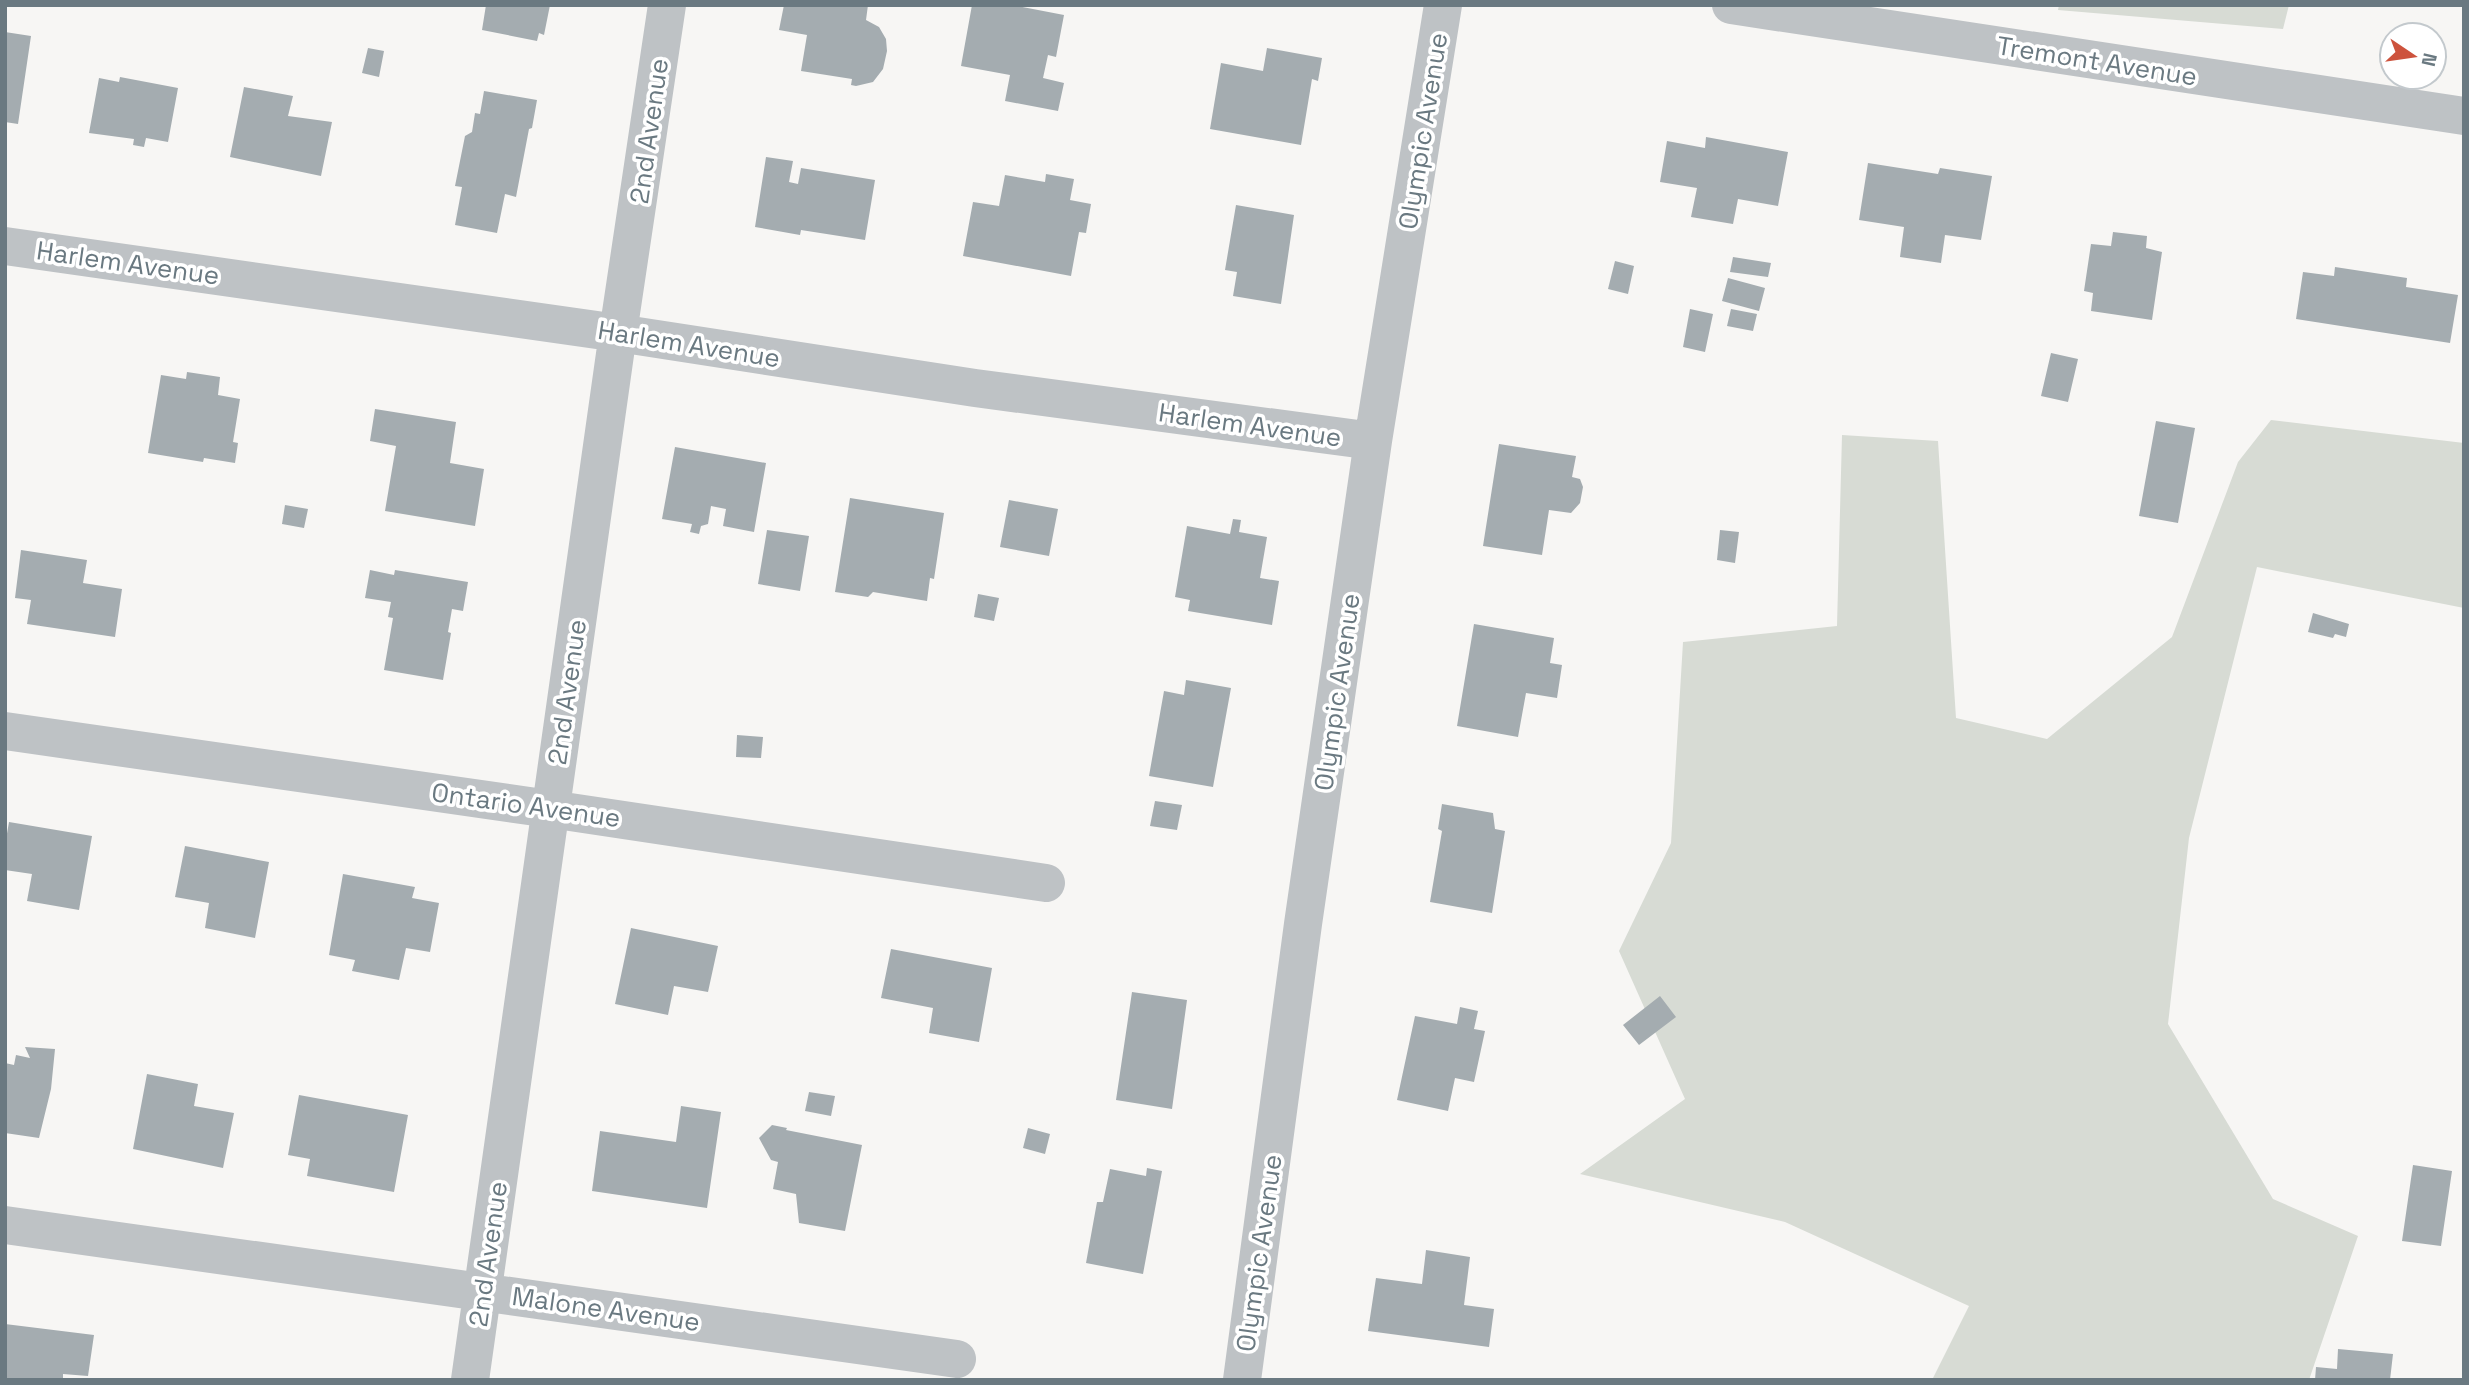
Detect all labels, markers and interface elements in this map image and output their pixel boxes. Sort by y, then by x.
north arrow [2378,21,2448,91]
street label: Tremont Avenue [1994,28,2200,94]
street label: Olympic Avenue [1391,30,1455,232]
text: N [2415,51,2443,69]
street label: 2nd Avenue [622,56,676,206]
street label: Harlem Avenue [34,233,222,293]
street label: Harlem Avenue [595,313,783,375]
street label: Harlem Avenue [1156,395,1344,455]
street label: Olympic Avenue [1306,591,1368,793]
street label: 2nd Avenue [540,617,594,767]
street label: Ontario Avenue [429,775,623,835]
street label: Olympic Avenue [1228,1152,1290,1354]
street label: 2nd Avenue [461,1179,515,1329]
street label: Malone Avenue [510,1279,702,1339]

